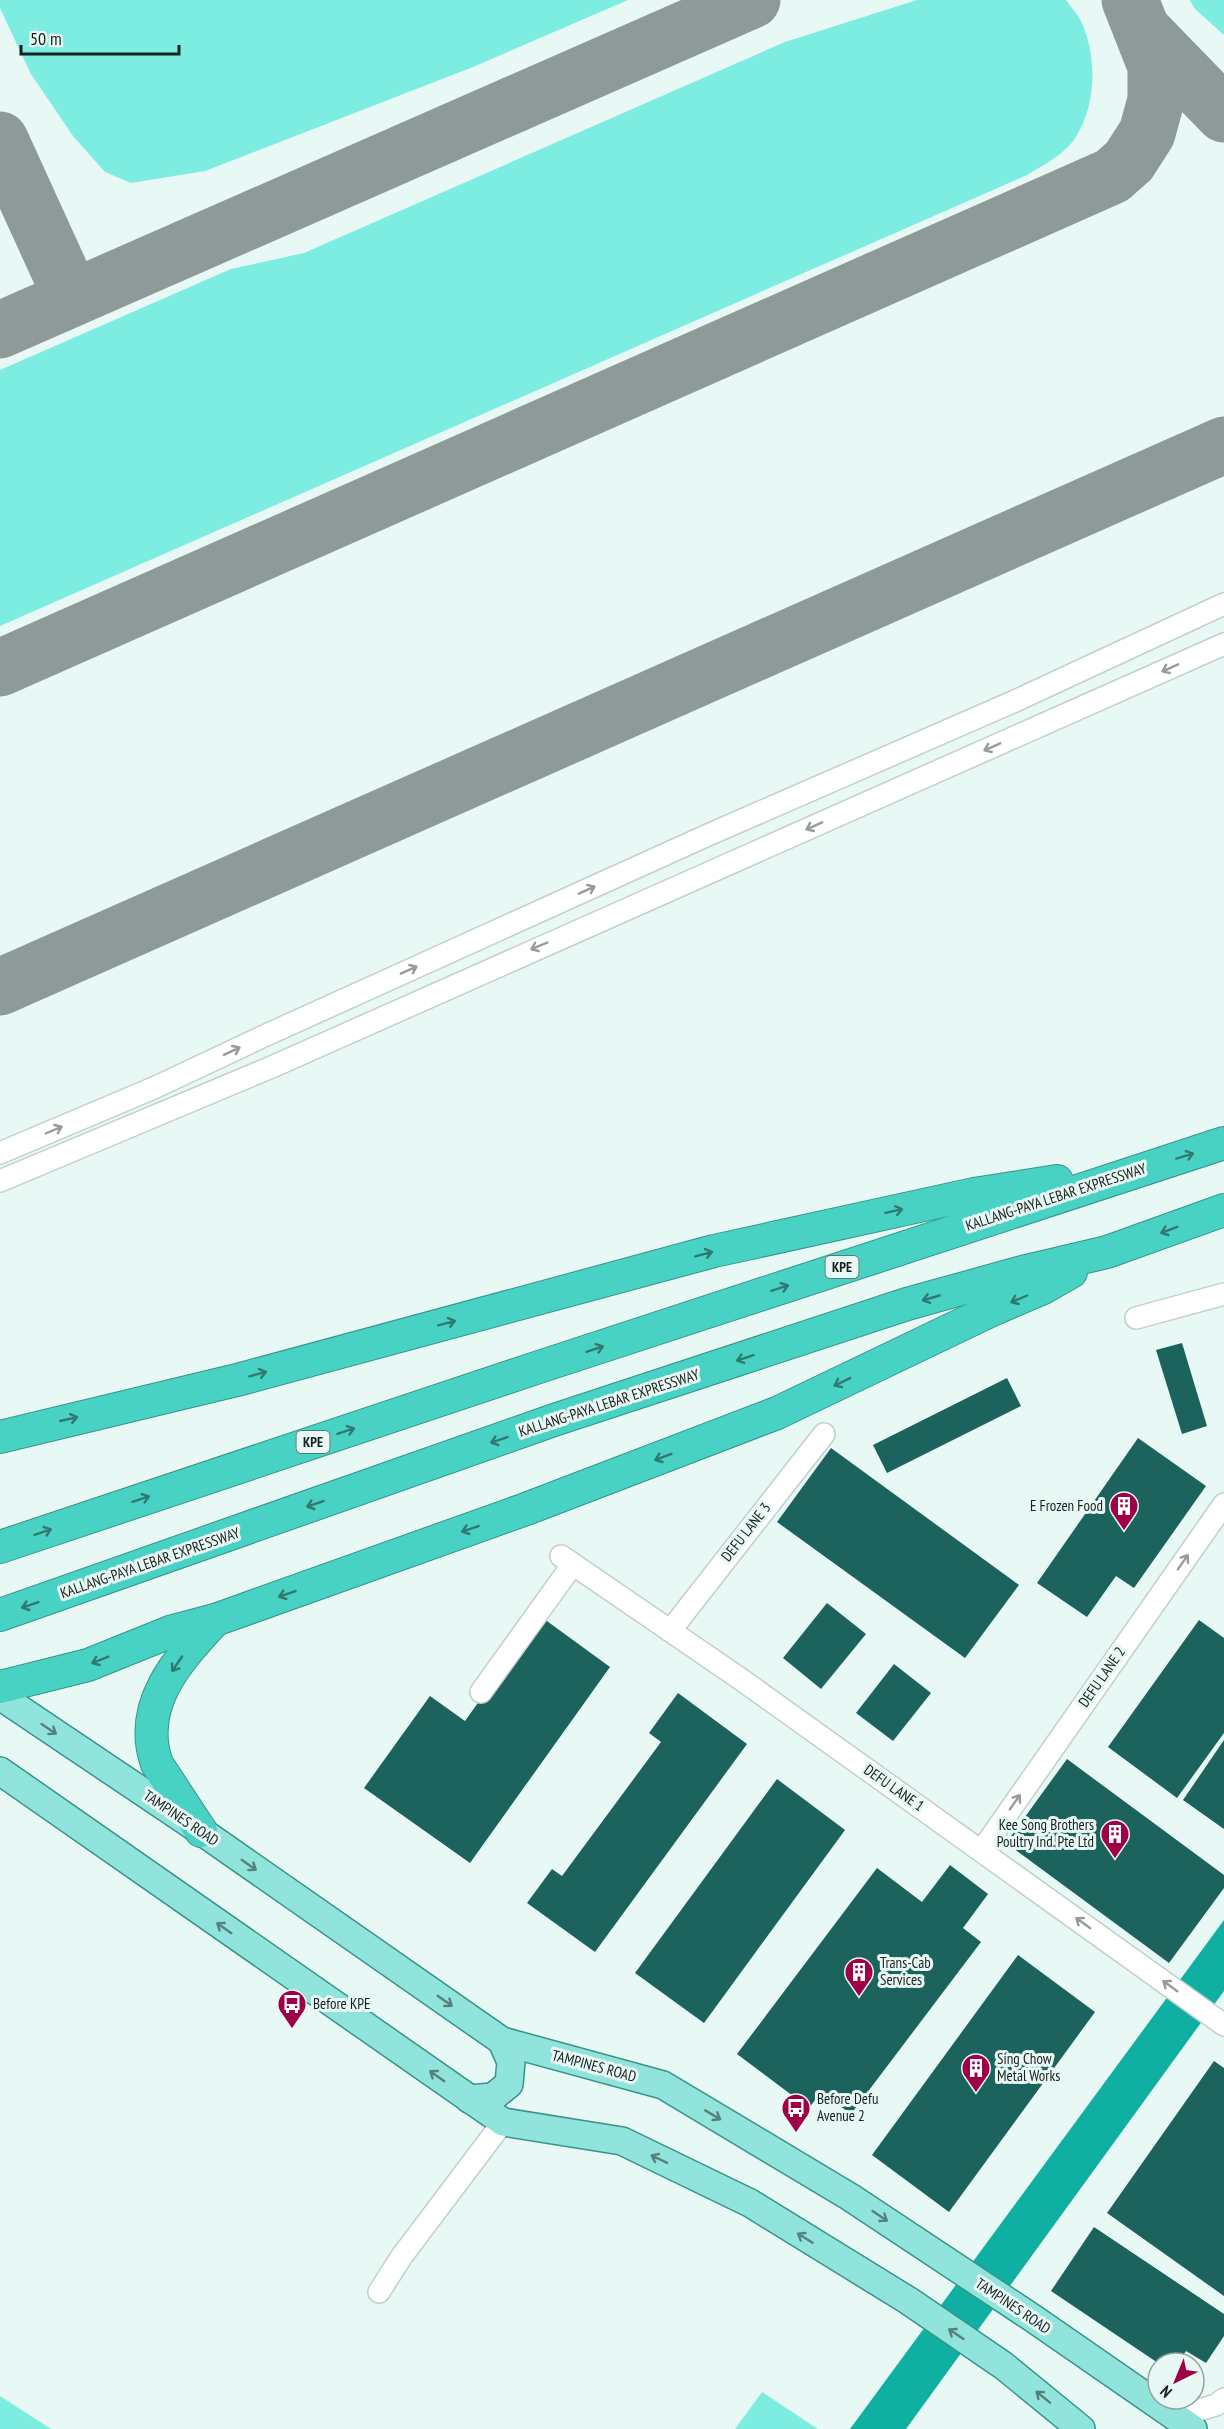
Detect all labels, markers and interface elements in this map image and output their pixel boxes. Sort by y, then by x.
scale bar [21,18,178,56]
text: 50 m [30,27,62,50]
one-way arrow [1162,662,1180,674]
one-way arrow [984,741,1002,753]
one-way arrow [805,821,824,832]
one-way arrow [578,883,596,894]
one-way arrow [531,941,549,952]
one-way arrow [400,964,418,975]
one-way arrow [222,1044,240,1056]
one-way arrow [44,1124,63,1135]
one-way arrow [1175,1150,1194,1161]
street label: KALLANG-PAYA LEBAR EXPRESSWAY [963,1158,1149,1235]
one-way arrow [884,1205,904,1216]
one-way arrow [1160,1225,1179,1236]
one-way arrow [694,1247,713,1259]
road number: KPE [826,1256,858,1278]
one-way arrow [770,1282,789,1293]
one-way arrow [922,1293,941,1304]
one-way arrow [1010,1293,1028,1305]
one-way arrow [437,1317,456,1328]
one-way arrow [585,1342,604,1353]
one-way arrow [736,1353,755,1364]
street label: KALLANG-PAYA LEBAR EXPRESSWAY [516,1364,702,1441]
one-way arrow [249,1367,268,1379]
one-way arrow [834,1377,852,1388]
one-way arrow [59,1413,78,1425]
one-way arrow [336,1425,355,1436]
road number: KPE [296,1431,330,1453]
one-way arrow [490,1435,509,1446]
one-way arrow [654,1452,672,1463]
building icon: E Frozen Food [1108,1490,1140,1532]
one-way arrow [131,1493,150,1504]
place label: E Frozen Food [1030,1496,1103,1515]
street label: DEFU LANE 3 [717,1499,774,1565]
one-way arrow [306,1500,325,1511]
street label: KALLANG-PAYA LEBAR EXPRESSWAY [58,1523,242,1602]
one-way arrow [462,1524,480,1535]
one-way arrow [33,1526,52,1537]
one-way arrow [1177,1555,1189,1571]
one-way arrow [278,1590,297,1601]
one-way arrow [21,1600,39,1611]
street label: DEFU LANE 2 [1074,1643,1129,1711]
one-way arrow [92,1655,110,1666]
one-way arrow [170,1655,182,1672]
one-way arrow [40,1723,56,1735]
street label: DEFU LANE 1 [860,1760,928,1815]
street label: TAMPINES ROAD [140,1786,223,1850]
one-way arrow [1009,1794,1021,1811]
place label: Kee Song Brothers Poultry Ind. Pte Ltd [997,1815,1094,1851]
building icon: Kee Song Brothers Poultry Ind. Pte Ltd [1099,1818,1131,1860]
one-way arrow [241,1859,257,1871]
one-way arrow [1076,1917,1092,1929]
one-way arrow [217,1922,233,1934]
place label: Trans-Cab Services [880,1953,931,1989]
building icon: Trans-Cab Services [843,1956,875,1998]
one-way arrow [1163,1980,1179,1992]
bus stop icon: Before KPE [276,1988,308,2030]
place label: Before KPE [313,1994,371,2013]
one-way arrow [437,1995,453,2007]
street label: TAMPINES ROAD [550,2045,639,2086]
place label: Sing Chow Metal Works [997,2049,1060,2085]
building icon: Sing Chow Metal Works [960,2052,992,2094]
one-way arrow [429,2070,446,2082]
place label: Before Defu Avenue 2 [817,2089,878,2125]
bus stop icon: Before Defu Avenue 2 [780,2092,812,2134]
one-way arrow [704,2109,721,2121]
one-way arrow [651,2153,669,2164]
one-way arrow [871,2210,887,2222]
one-way arrow [797,2232,814,2244]
street label: TAMPINES ROAD [972,2274,1055,2338]
one-way arrow [948,2327,965,2340]
north arrow [1146,2351,1206,2411]
text: N [1156,2382,1176,2402]
one-way arrow [1035,2391,1051,2404]

